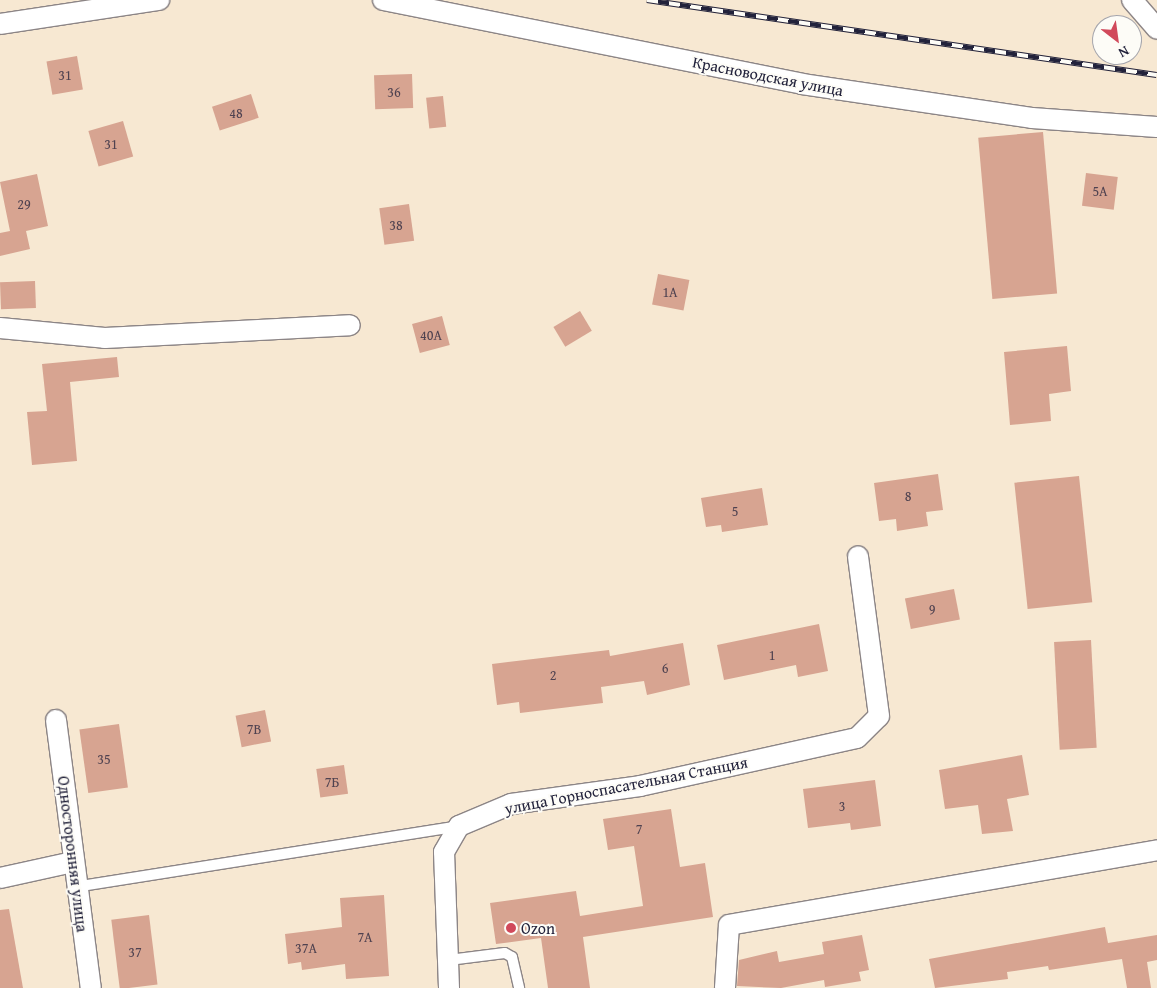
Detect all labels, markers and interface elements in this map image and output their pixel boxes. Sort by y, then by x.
north arrow [1092,15,1142,65]
text: N [1115,41,1133,63]
street label: Красноводская улица [691,52,845,100]
house number: 31 [58,67,72,83]
house number: 36 [387,84,401,100]
house number: 48 [229,105,243,121]
house number: 31 [104,136,118,152]
house number: 5А [1092,183,1108,199]
house number: 29 [17,196,31,212]
house number: 38 [389,217,403,233]
house number: 1А [662,284,678,300]
house number: 40А [420,327,442,343]
house number: 8 [905,488,911,504]
house number: 5 [732,503,738,519]
house number: 9 [929,601,935,617]
house number: 1 [769,647,775,663]
house number: 6 [662,660,668,676]
house number: 2 [550,667,556,683]
house number: 7В [247,721,261,737]
house number: 35 [97,751,111,767]
street label: улица Горноспасательная Станция [503,752,749,818]
house number: 7Б [325,774,339,790]
street label: Односторонняя улица [54,775,92,933]
house number: 3 [839,798,845,814]
house number: 7 [636,821,642,837]
place label: Ozon [521,918,555,938]
marker: Ozon [505,922,517,934]
house number: 7А [357,929,373,945]
house number: 37А [295,940,317,956]
house number: 37 [128,944,142,960]

